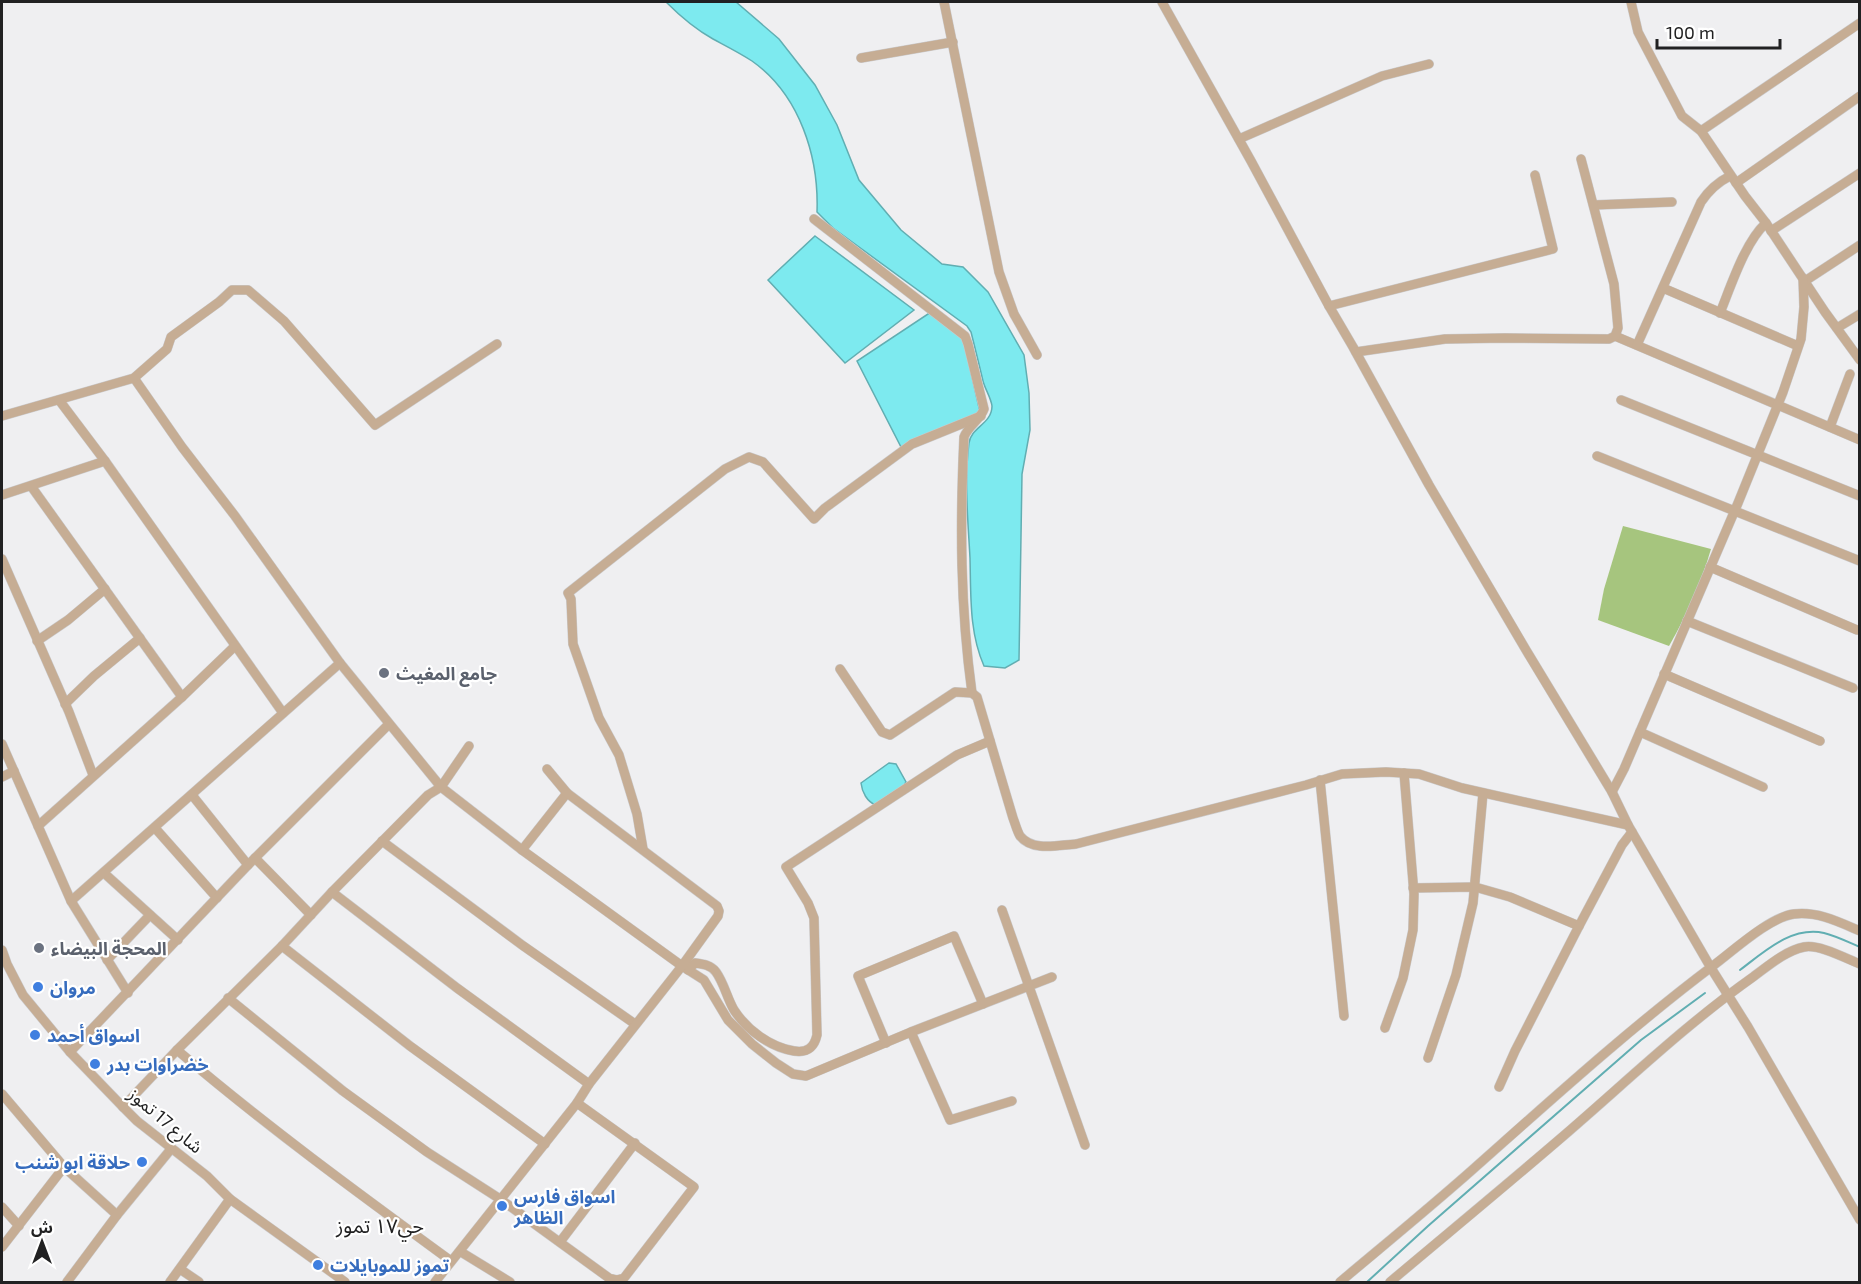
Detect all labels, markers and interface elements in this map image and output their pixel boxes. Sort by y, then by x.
scale bar [1657,12,1780,50]
text: 100 m [1666,21,1715,43]
place label: جامع المغيث [396,662,497,687]
marker: جامع المغيث [377,666,391,680]
place label: المحجة البيضاء [51,937,167,959]
marker: المحجة البيضاء [32,941,46,955]
place label: مروان [50,976,96,999]
marker: مروان [31,980,45,994]
place label: اسواق أحمد [47,1023,140,1046]
marker: اسواق أحمد [28,1028,42,1042]
place label: خضراوات بدر [106,1053,209,1076]
marker: خضراوات بدر [88,1057,102,1071]
street label: شارع 17 تموز [121,1082,208,1161]
place label: حلاقة ابو شنب [15,1151,130,1173]
marker: حلاقة ابو شنب [135,1155,149,1169]
place label: اسواق فارس الظاهر [513,1185,616,1229]
marker: اسواق فارس الظاهر [495,1199,509,1213]
north arrow [12,1212,72,1272]
district label: حي۱۷ تموز [335,1213,424,1242]
text: ش [31,1217,53,1237]
place label: تموز للموبايلات [330,1254,450,1277]
marker: تموز للموبايلات [311,1258,325,1272]

